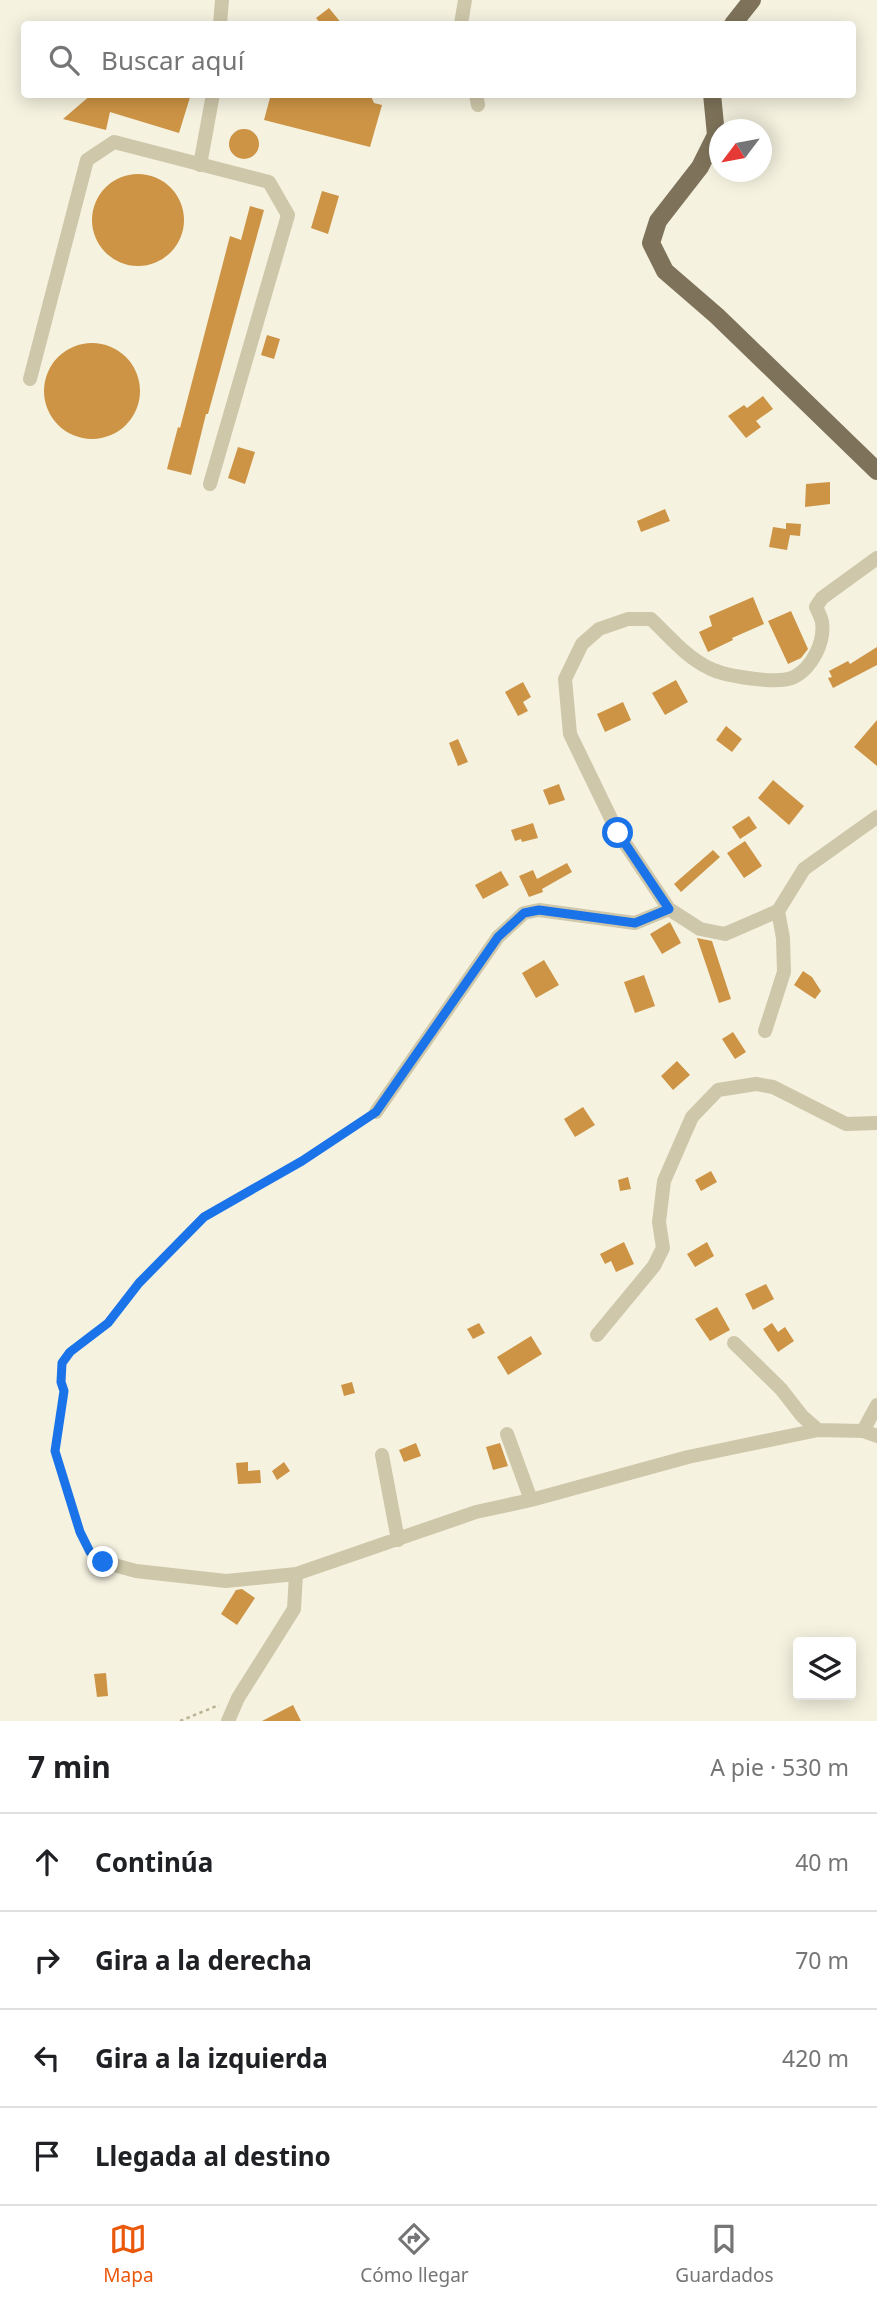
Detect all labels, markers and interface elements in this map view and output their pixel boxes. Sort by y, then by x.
search box [21,21,856,98]
icon: search [45,41,83,79]
text: Buscar aquí [101,42,244,78]
north arrow [709,119,772,182]
route start [602,817,633,848]
route end [87,1546,118,1577]
map controls [793,1637,856,1700]
button: layers [793,1637,856,1700]
text: 7 min [28,1746,111,1787]
text: A pie · 530 m [710,1751,849,1783]
icon: ahead [28,1843,66,1881]
text: Continúa [95,1844,213,1880]
text: 40 m [795,1846,849,1878]
icon: right [28,1941,66,1979]
text: Gira a la derecha [95,1942,312,1978]
text: 70 m [795,1944,849,1976]
icon: left [28,2039,66,2077]
text: Gira a la izquierda [95,2040,328,2076]
text: 420 m [782,2042,849,2074]
icon: arrive [28,2137,66,2175]
text: Llegada al destino [95,2138,331,2174]
tab: Mapa [103,2220,154,2288]
tab: Cómo llegar [360,2220,469,2288]
tab: Guardados [675,2220,774,2288]

